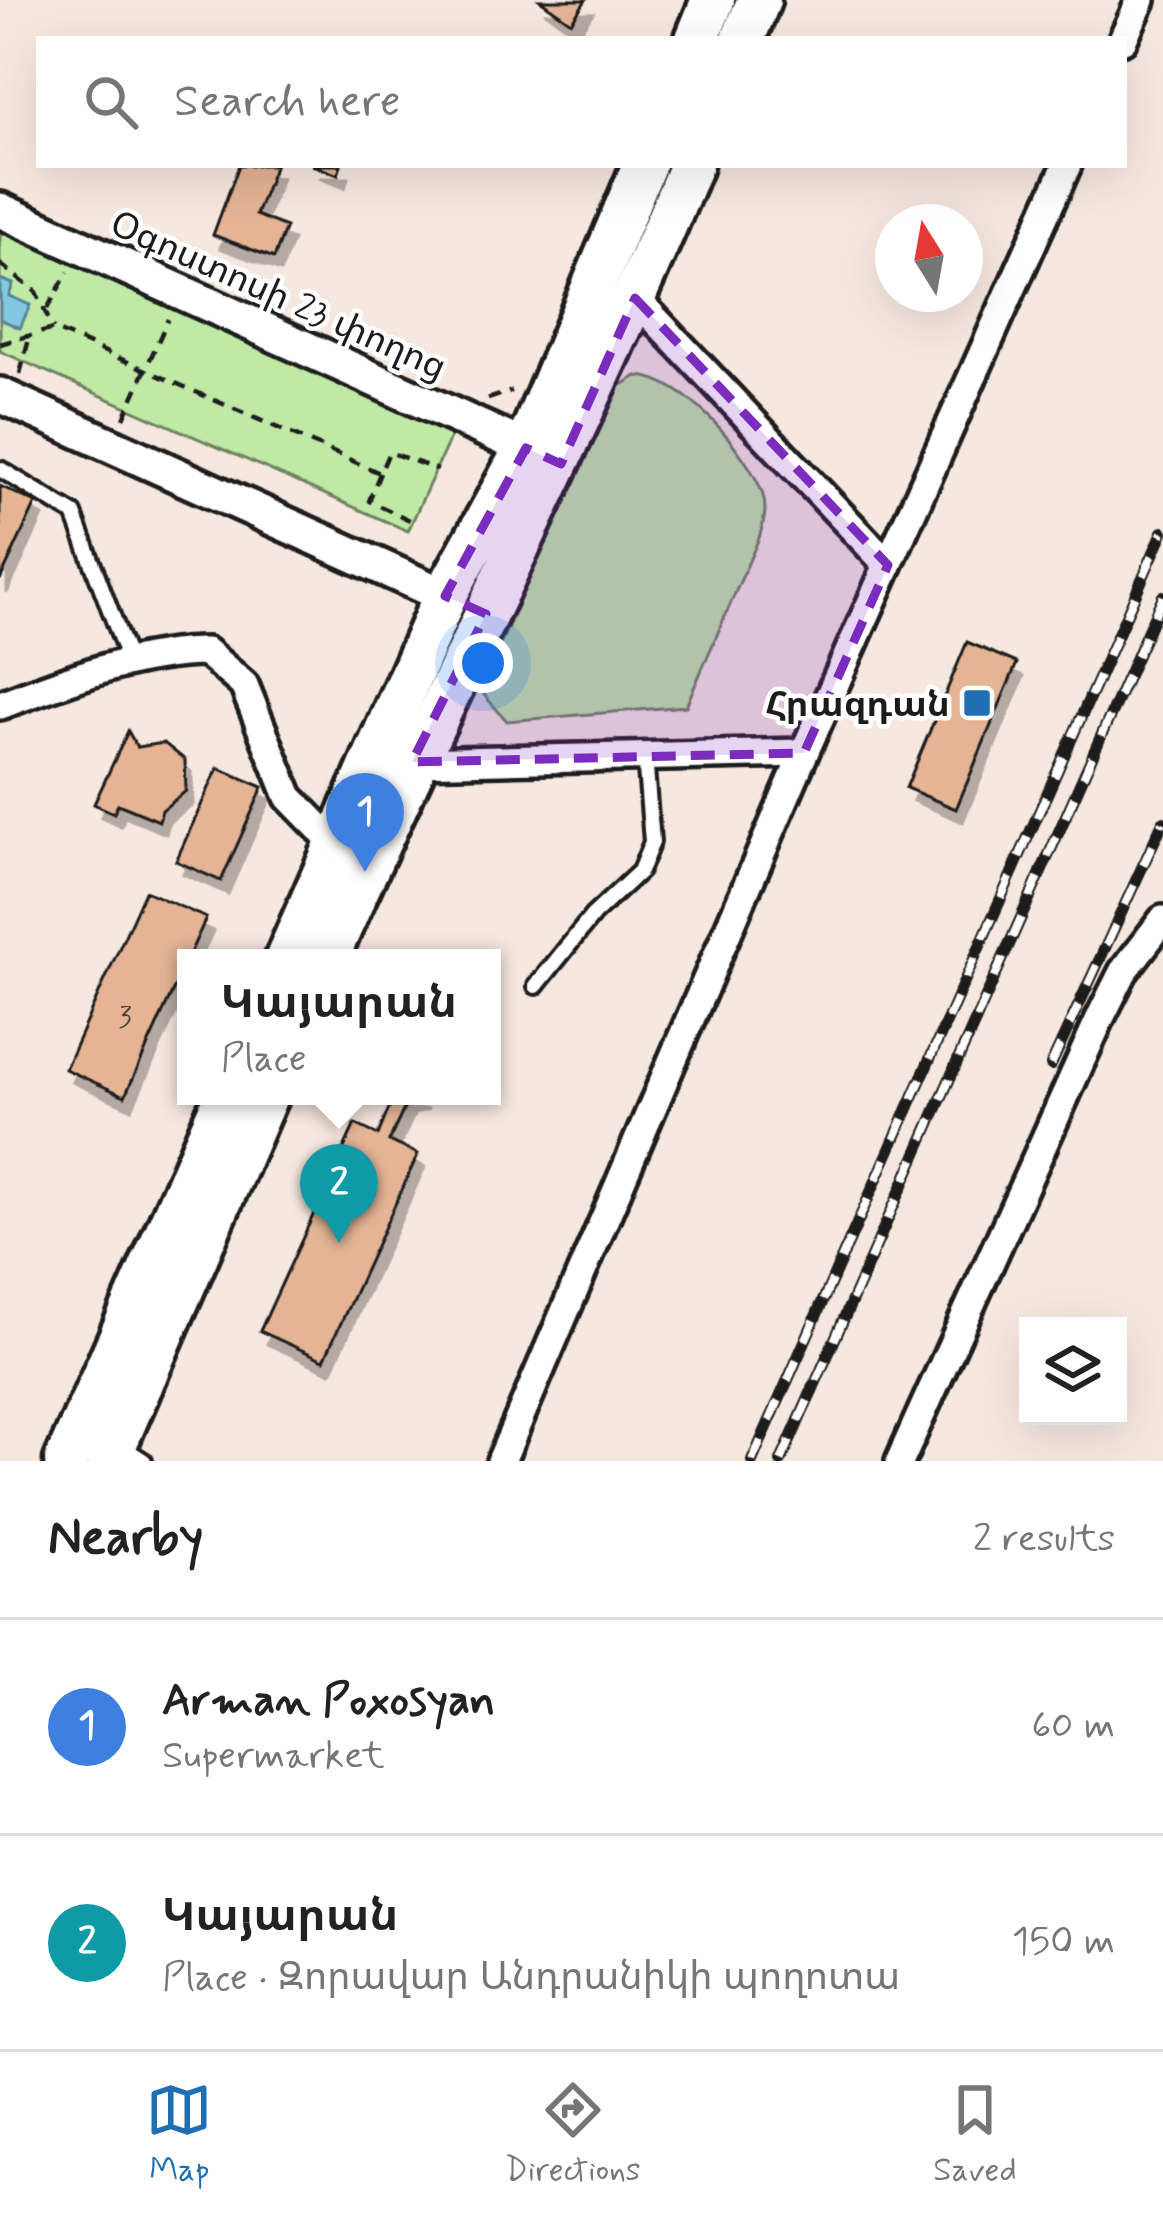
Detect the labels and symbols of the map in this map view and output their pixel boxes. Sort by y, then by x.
street label: Օգոստոսի 23 փողոց [102,202,453,392]
north arrow [875,204,983,312]
your location [453,633,513,693]
place label: Հրազդան [765,683,950,730]
marker: Հրազդան [961,687,993,719]
pin: 1 [326,773,404,872]
house number: 3 [118,998,132,1037]
pin: 2 [300,1144,378,1243]

